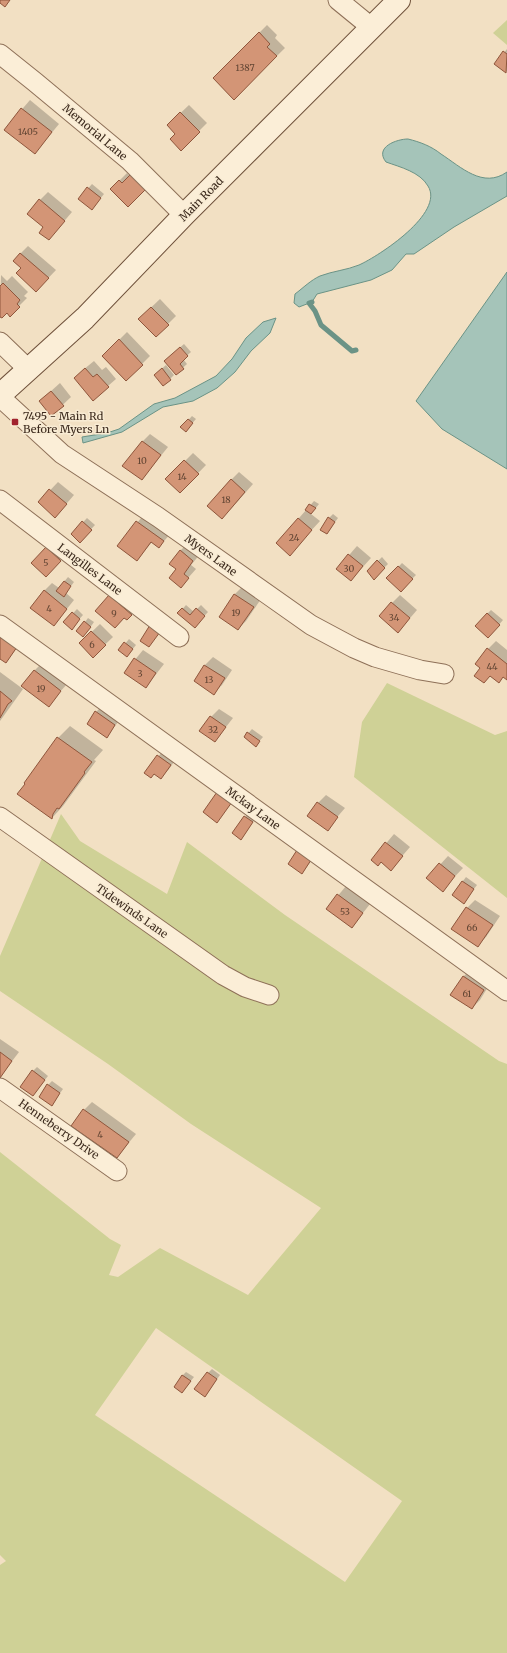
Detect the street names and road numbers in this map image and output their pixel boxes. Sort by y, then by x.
street label: Memorial Lane [60,101,130,163]
street label: Main Road [176,174,226,224]
street label: Myers Lane [182,531,240,579]
street label: Langilles Lane [55,540,125,598]
street label: Mckay Lane [223,784,283,833]
street label: Tidewinds Lane [93,881,171,941]
street label: Henneberry Drive [16,1096,102,1162]

